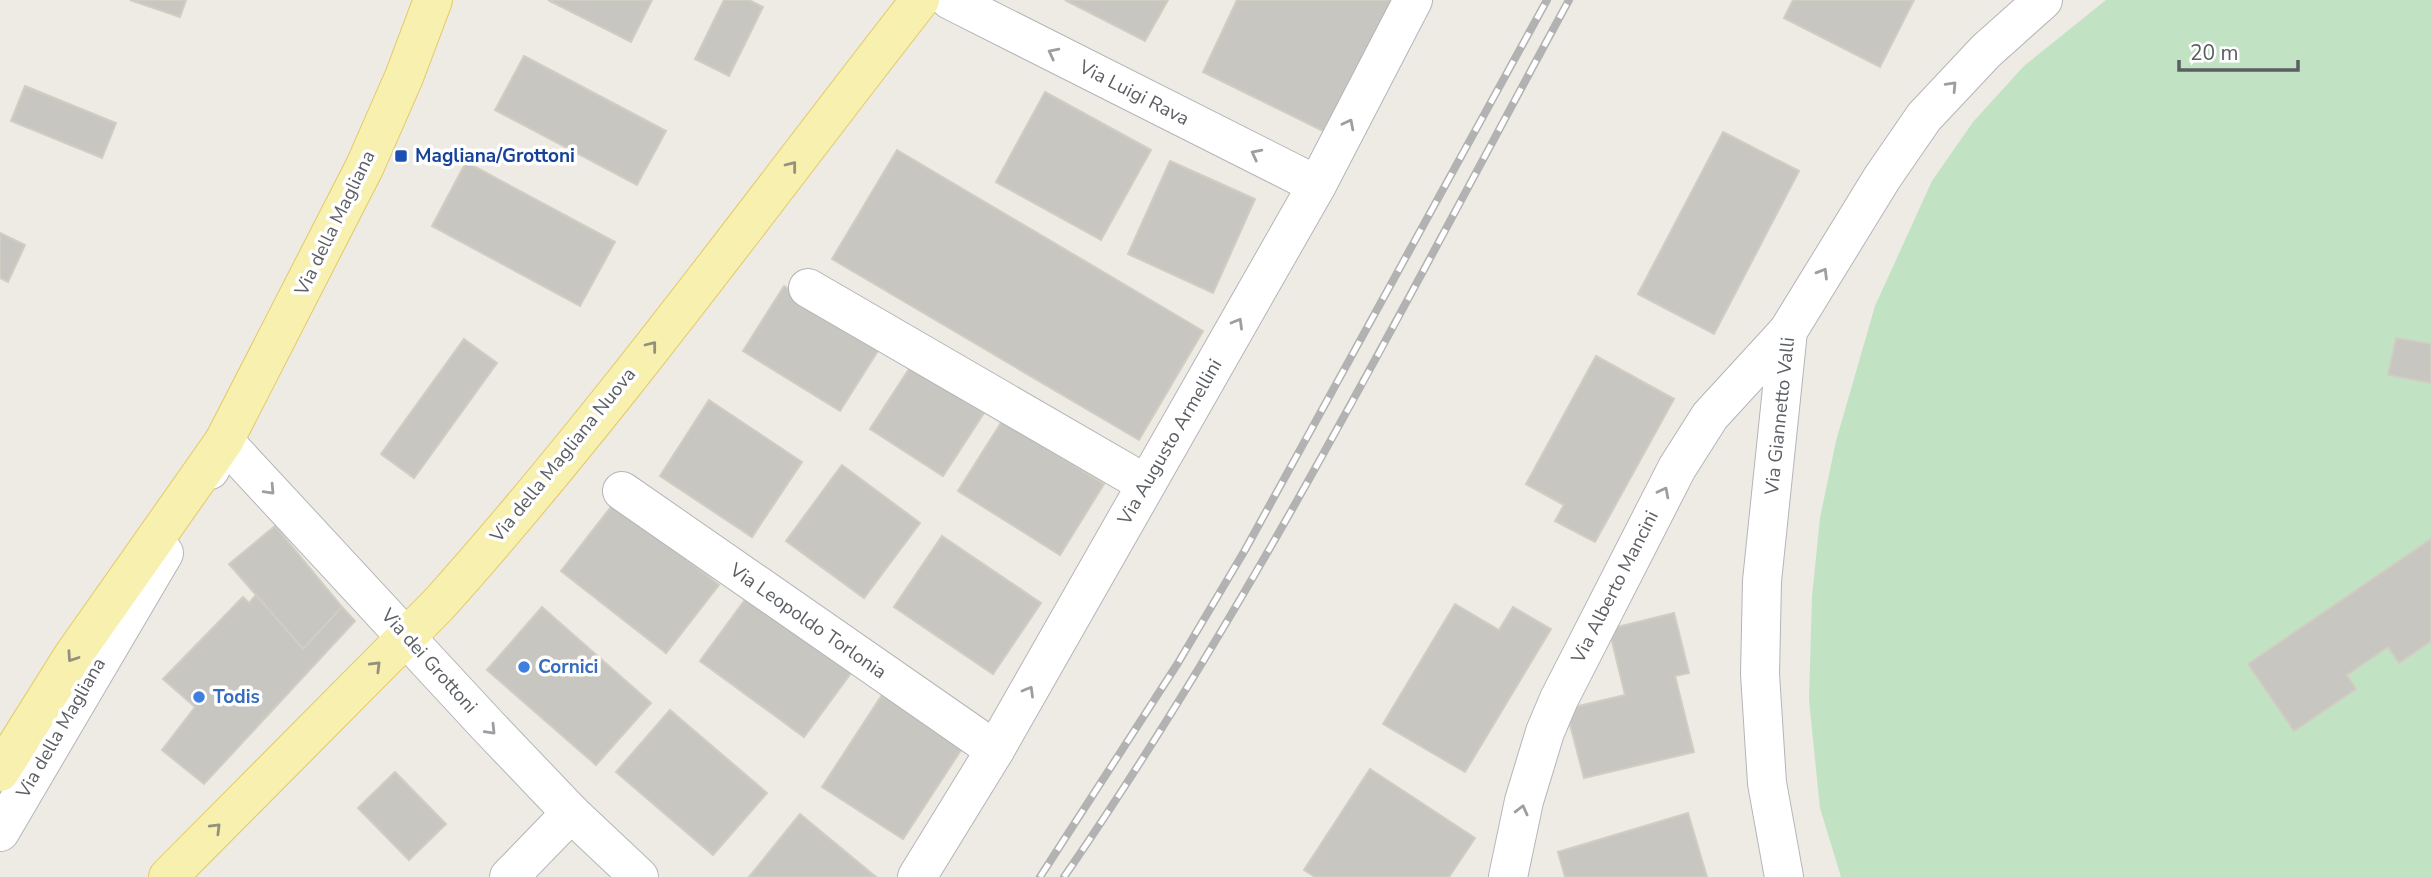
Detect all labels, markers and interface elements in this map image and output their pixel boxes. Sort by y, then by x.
scale bar [2179,28,2298,72]
text: 20 m [2190,39,2239,67]
one-way arrow [1048,47,1060,61]
street label: Via Luigi Rava [1074,54,1194,132]
one-way arrow [1944,81,1957,94]
one-way arrow [1341,119,1354,131]
place label: Magliana/Grottoni [415,143,575,169]
street label: Via della Magliana [288,146,381,301]
marker: Magliana/Grottoni [393,148,409,164]
one-way arrow [1251,149,1263,163]
one-way arrow [783,162,796,174]
one-way arrow [1815,267,1828,280]
one-way arrow [1230,317,1243,330]
street label: Via Giannetto Valli [1759,336,1801,497]
one-way arrow [643,341,656,353]
street label: Via Augusto Armellini [1111,354,1228,531]
street label: Via della Magliana Nuova [484,362,642,549]
one-way arrow [262,482,275,495]
one-way arrow [1656,487,1670,499]
street label: Via Alberto Mancini [1565,506,1665,669]
street label: Via Leopoldo Torlonia [724,557,892,685]
street label: Via dei Grottoni [374,602,483,719]
one-way arrow [68,649,80,662]
street label: Via della Magliana [10,653,112,804]
place label: Cornici [538,654,598,680]
marker: Cornici [516,659,532,675]
one-way arrow [368,662,381,675]
place label: Todis [213,684,260,710]
one-way arrow [1021,685,1034,698]
marker: Todis [191,689,207,705]
one-way arrow [483,721,496,734]
one-way arrow [1513,804,1528,816]
one-way arrow [208,824,221,837]

